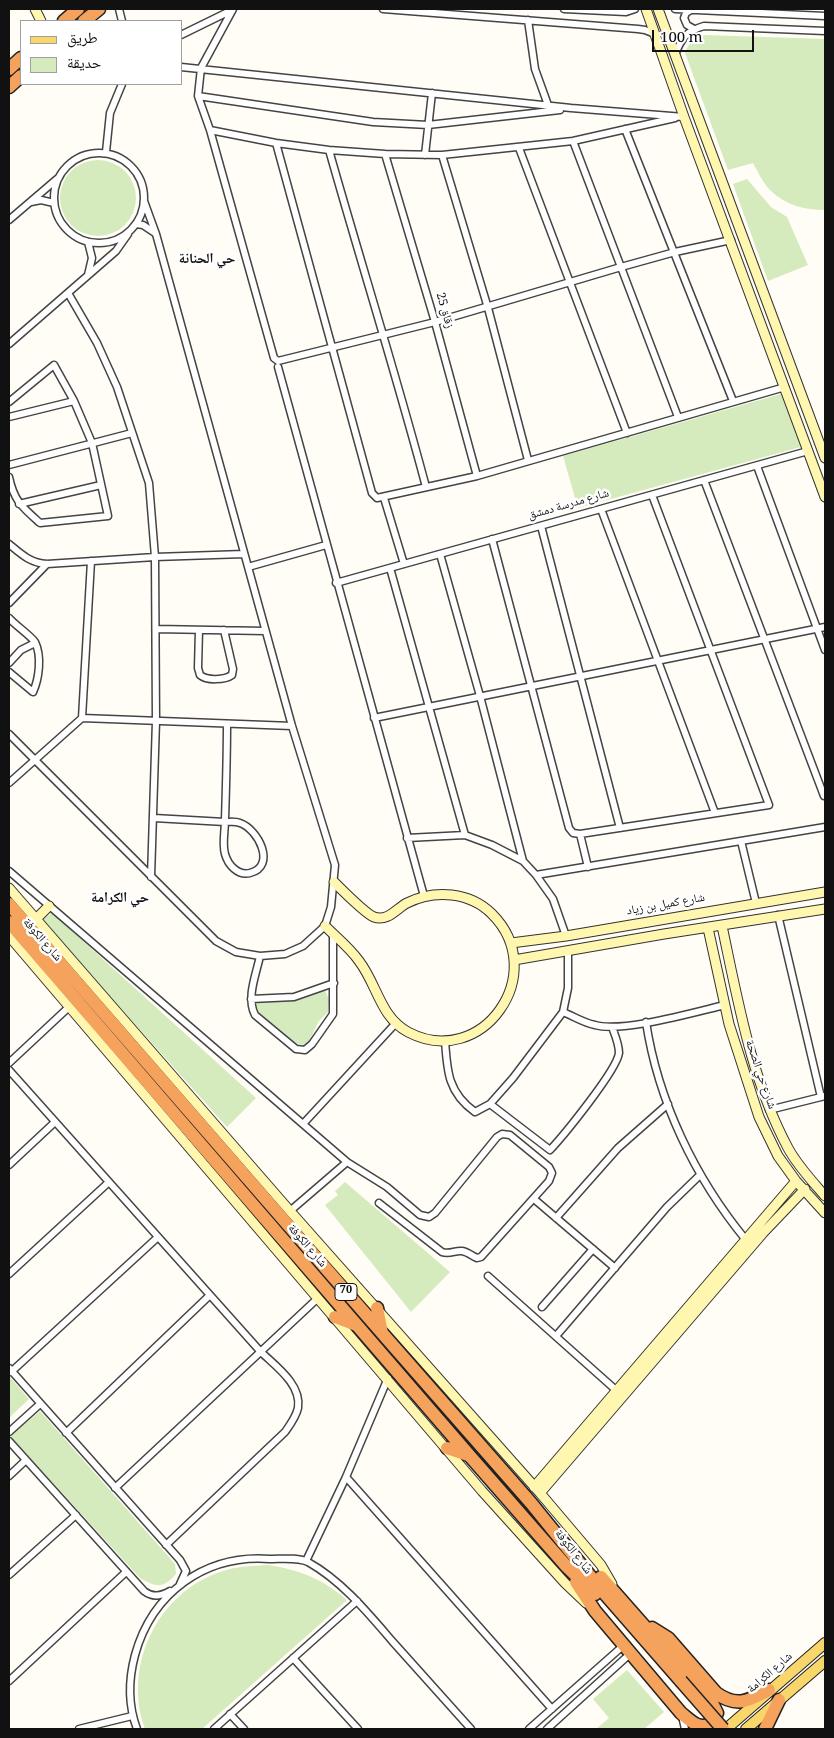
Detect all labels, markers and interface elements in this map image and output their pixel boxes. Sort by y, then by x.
legend [20,20,182,85]
scale bar [654,20,756,52]
text: 100 m [660,26,703,52]
text: طريق [67,27,98,53]
text: حديقة [67,52,101,78]
district label: حي الحنانة [179,253,235,269]
street label: زقاق 25 [431,291,455,331]
street label: شارع مدرسة دمشق [527,488,611,524]
district label: حي الكرامة [91,892,149,908]
street label: شارع كميل بن زياد [626,892,706,920]
street label: شارع الكوفة [18,916,64,966]
street label: شارع حي الصحة [740,1039,778,1111]
street label: شارع الكوفة [283,1222,329,1272]
road number: 70 [335,1284,357,1300]
street label: شارع الكوفة [550,1528,594,1578]
street label: شارع الكرامة [746,1651,796,1697]

